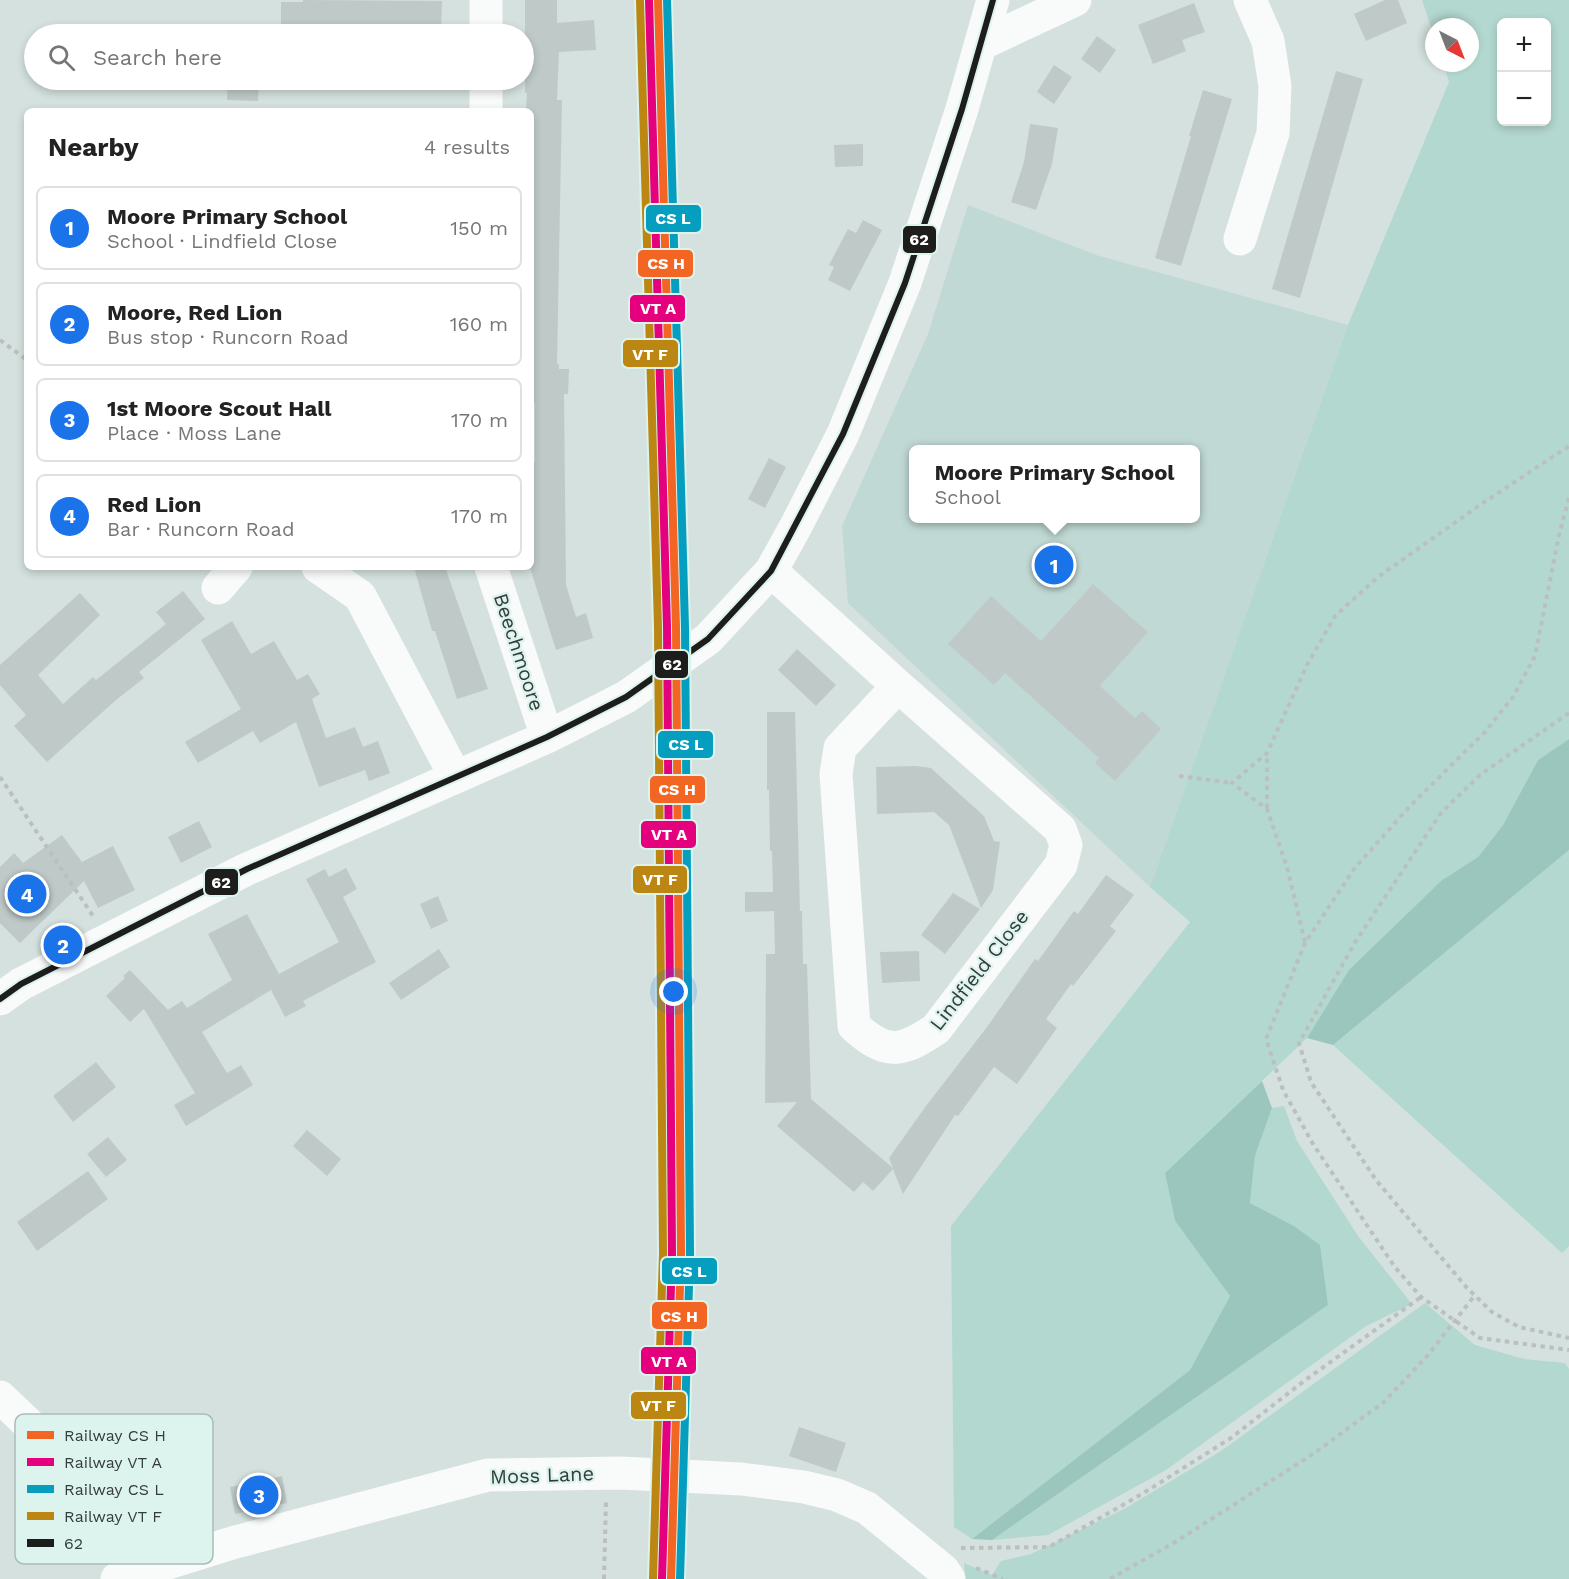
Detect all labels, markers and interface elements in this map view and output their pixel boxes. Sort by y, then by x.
north arrow [1425,18,1479,72]
map controls [1497,18,1551,126]
button: + [1497,18,1551,72]
search box [24,24,534,90]
icon: search [45,41,78,74]
text: Search here [93,45,222,70]
button: − [1497,72,1551,126]
text: Nearby [48,132,139,162]
text: 4 results [424,135,510,159]
text: Moore Primary School [107,204,347,229]
line badge: CS L [645,204,702,233]
text: CS L [655,209,691,228]
text: 1 [65,216,74,240]
text: 150 m [450,216,508,240]
line badge: 62 [902,225,937,254]
text: School · Lindfield Close [107,229,337,253]
text: 62 [909,230,929,249]
line badge: CS H [637,249,694,278]
text: CS H [647,254,685,273]
line badge: VT A [629,294,686,323]
text: VT A [640,299,676,318]
text: Moore, Red Lion [107,300,282,325]
text: 2 [64,312,75,336]
text: 160 m [450,312,508,336]
text: Bus stop · Runcorn Road [107,325,349,349]
line badge: VT F [622,339,679,368]
text: VT F [632,345,668,364]
text: 1st Moore Scout Hall [107,396,332,421]
text: 3 [64,408,75,432]
text: 170 m [451,408,508,432]
text: Place · Moss Lane [107,421,282,445]
popup [909,445,1200,523]
text: Moore Primary School [934,460,1175,485]
text: School [934,485,1001,509]
text: Red Lion [107,492,201,517]
text: 4 [63,504,76,528]
text: 170 m [451,504,508,528]
text: Bar · Runcorn Road [107,517,294,541]
pin: 1 [1034,542,1074,588]
street label: Beechmoore [489,590,549,714]
line badge: 62 [654,650,689,679]
text: 62 [662,655,682,674]
line badge: CS L [657,730,714,759]
text: CS L [668,735,704,754]
line badge: CS H [649,775,706,804]
text: CS H [658,780,696,799]
line badge: VT A [640,820,697,849]
text: VT A [651,825,687,844]
line badge: VT F [632,865,688,894]
line badge: 62 [204,868,239,896]
text: VT F [642,870,678,889]
pin: 4 [8,872,46,916]
text: 62 [211,873,231,892]
street label: Lindfield Close [924,905,1034,1035]
pin: 2 [44,922,82,968]
your location [659,977,688,1006]
line badge: CS L [661,1257,718,1285]
text: CS L [671,1262,707,1281]
line badge: CS H [651,1301,708,1330]
text: CS H [660,1307,698,1326]
line badge: VT A [640,1346,697,1375]
text: VT A [651,1352,687,1371]
line badge: VT F [630,1391,687,1420]
text: VT F [640,1396,676,1415]
legend [15,1414,213,1564]
text: Railway CS H [64,1426,166,1445]
text: Railway VT A [64,1453,163,1472]
street label: Moss Lane [490,1461,594,1489]
pin: 3 [240,1472,278,1518]
text: Railway CS L [64,1480,164,1499]
text: Railway VT F [64,1507,162,1526]
text: 62 [64,1534,83,1553]

